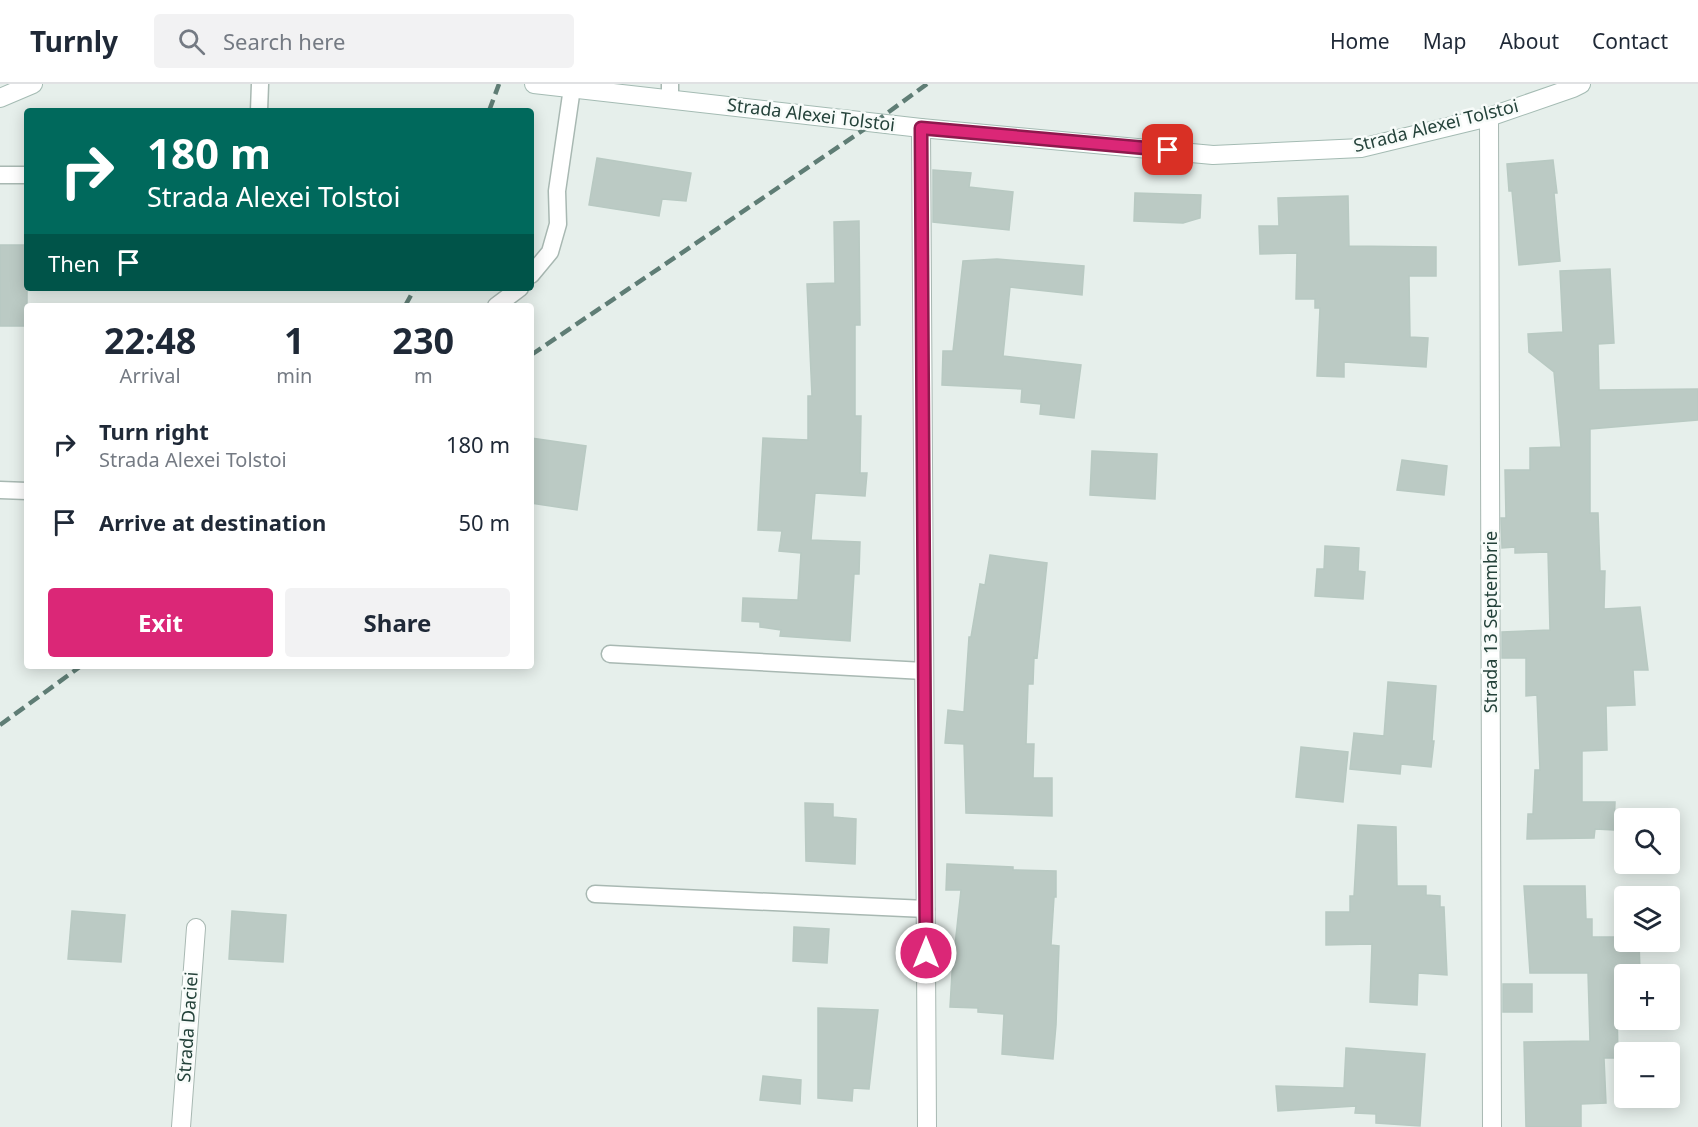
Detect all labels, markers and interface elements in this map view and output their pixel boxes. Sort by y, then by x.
search box [154,14,574,68]
text: Turnly [30,22,118,60]
icon: search [175,25,208,58]
text: Search here [223,26,345,56]
text: Home [1330,27,1390,55]
text: Map [1423,27,1466,55]
text: About [1499,27,1559,55]
text: Contact [1592,27,1668,55]
street label: Strada Alexei Tolstoi [726,92,896,136]
street label: Strada Alexei Tolstoi [1351,93,1521,157]
text: 180 m [147,124,271,181]
pin [1142,124,1193,175]
icon: right [48,132,126,210]
icon: arrive [1151,133,1184,166]
text: Strada Alexei Tolstoi [147,178,400,215]
icon: arrive [112,246,145,279]
text: Then [48,248,100,278]
text: 22:48 [104,316,196,365]
text: 1 [284,316,305,365]
text: 230 [392,316,454,365]
text: Arrival [120,362,181,389]
text: min [276,362,312,389]
text: m [414,362,433,389]
text: Turn right [99,416,209,446]
icon: right [48,428,81,461]
text: 180 m [446,429,510,459]
text: Strada Alexei Tolstoi [99,446,287,473]
icon: arrive [48,506,81,539]
text: Arrive at destination [99,507,326,537]
text: 50 m [459,507,510,537]
street label: Strada 13 Septembrie [1478,531,1502,713]
button: Exit [48,588,273,657]
button: Share [285,588,510,657]
map controls [1614,808,1680,1108]
button: search [1614,808,1680,874]
button: layers [1614,886,1680,952]
position arrow [894,921,958,985]
button: + [1614,964,1680,1030]
street label: Strada Daciei [171,971,203,1083]
button: − [1614,1042,1680,1108]

